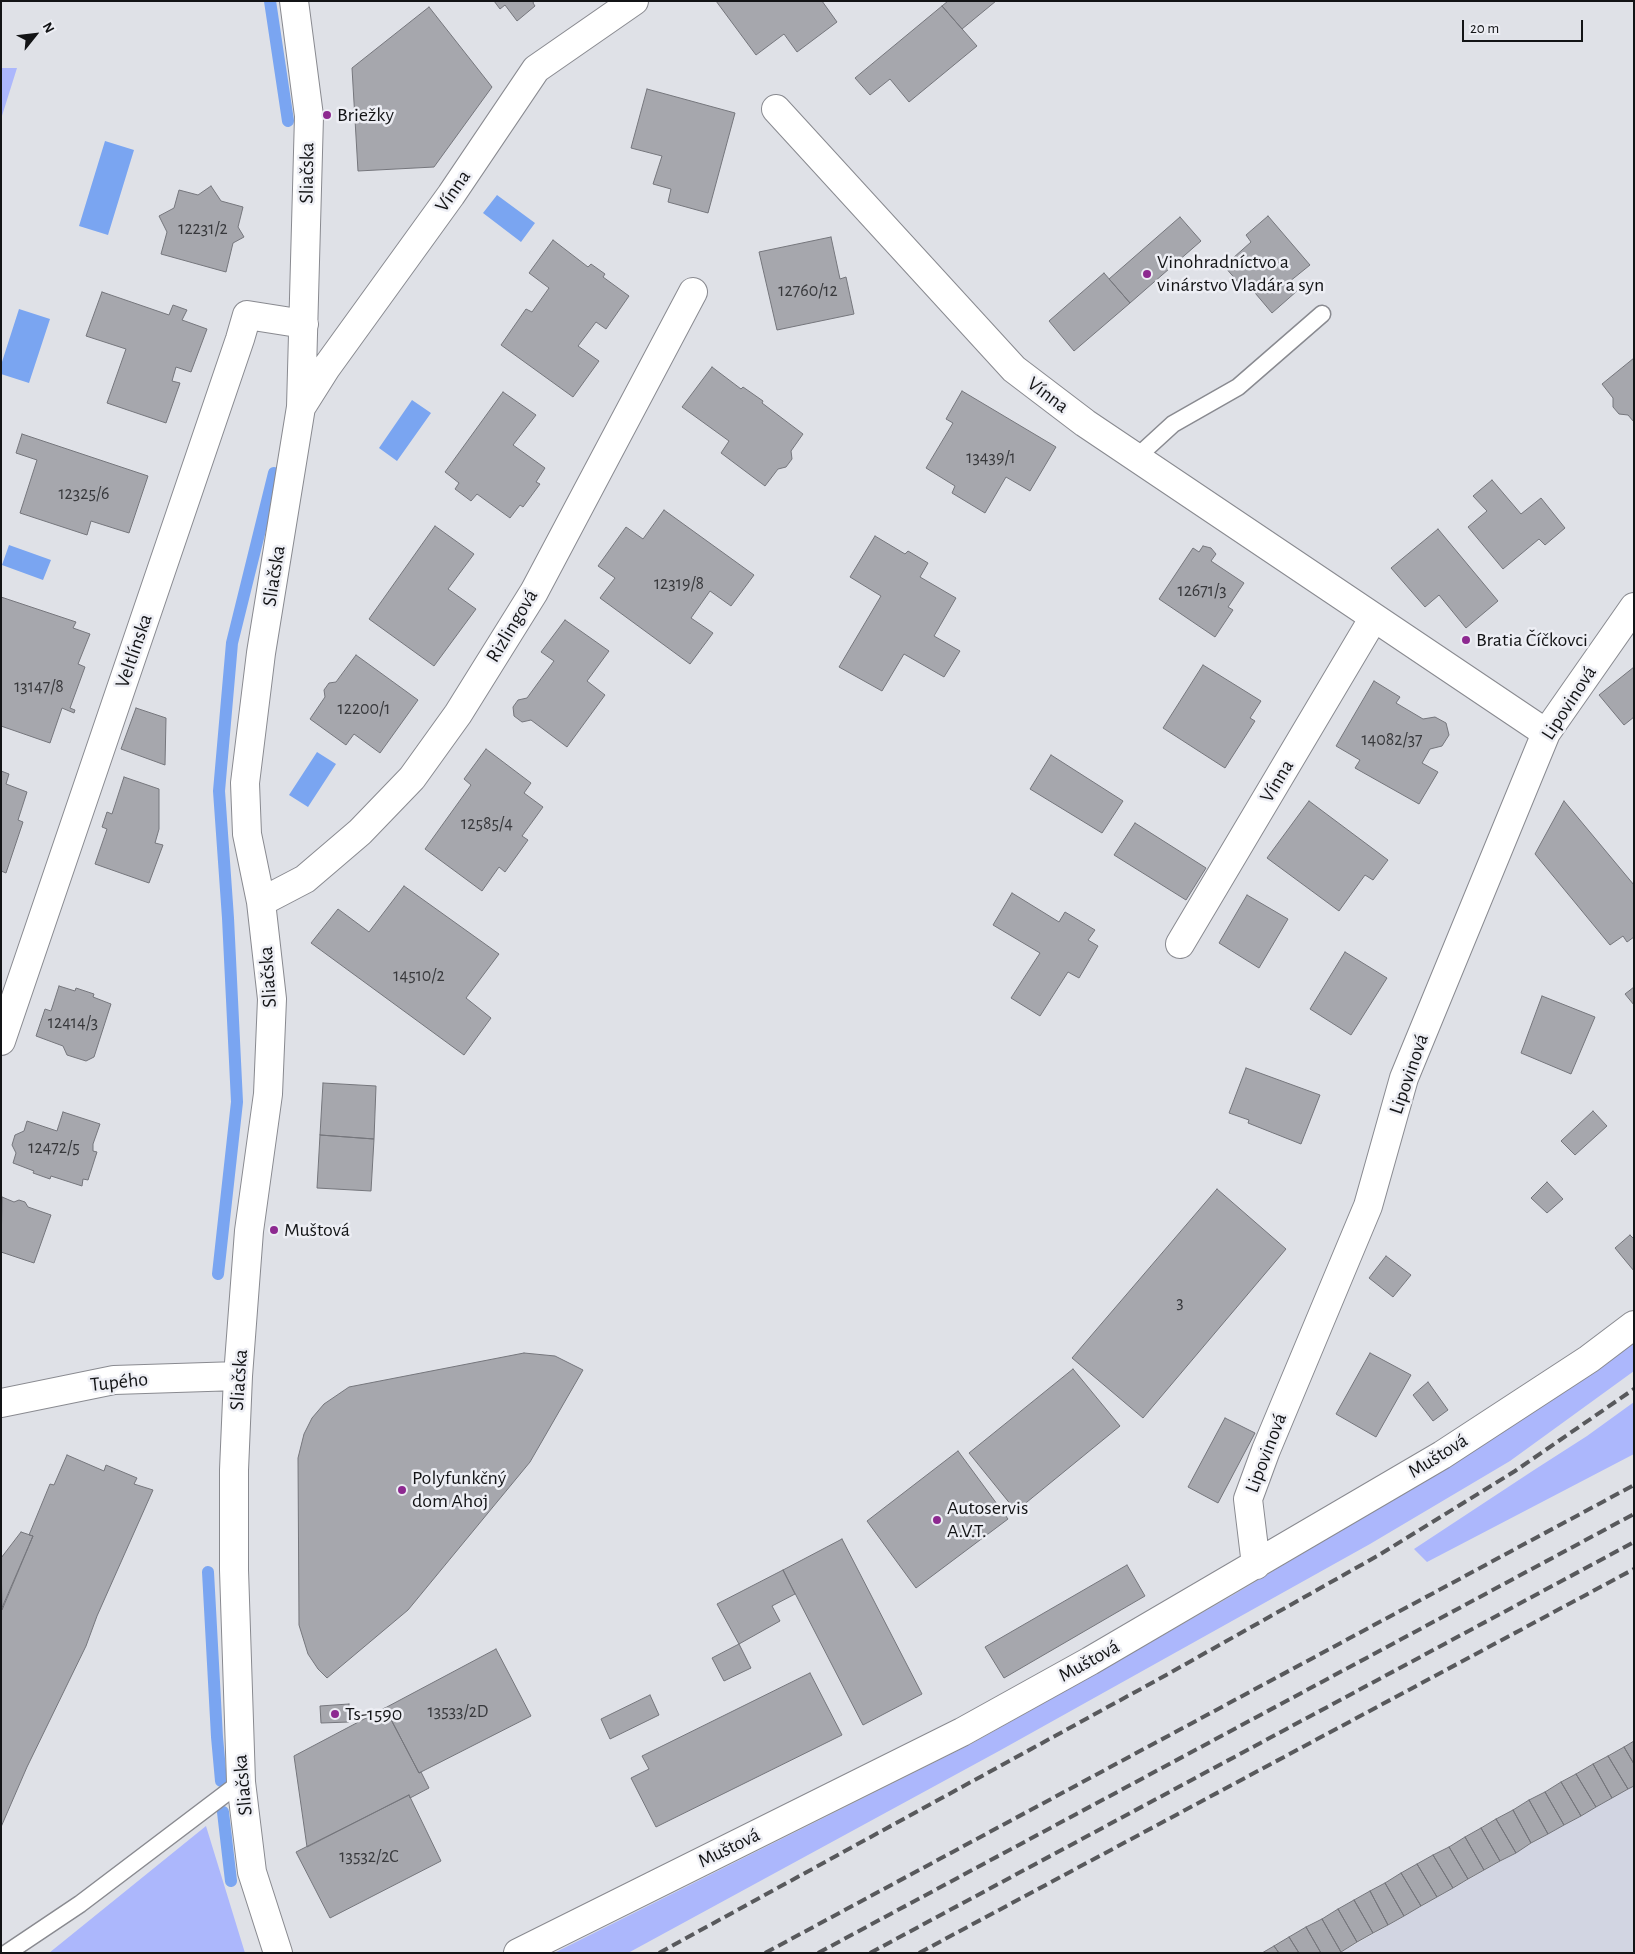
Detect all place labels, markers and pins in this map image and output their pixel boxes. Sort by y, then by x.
place label: Briežky [337,103,394,127]
marker: Briežky [321,109,333,121]
place label: Vinohradníctvo a vinárstvo Vladár a syn [1157,250,1324,297]
marker: Vinohradníctvo a vinárstvo Vladár a syn [1141,268,1153,280]
place label: Bratia Číčkovci [1476,628,1588,652]
marker: Bratia Číčkovci [1460,634,1472,646]
place label: Muštová [284,1218,350,1242]
marker: Muštová [268,1224,280,1236]
place label: Polyfunkčný dom Ahoj [412,1466,506,1513]
marker: Polyfunkčný dom Ahoj [396,1484,408,1496]
place label: Autoservis A.V.T. [947,1496,1028,1543]
marker: Autoservis A.V.T. [931,1514,943,1526]
place label: Ts-1590 [345,1702,402,1726]
marker: Ts-1590 [329,1708,341,1720]

